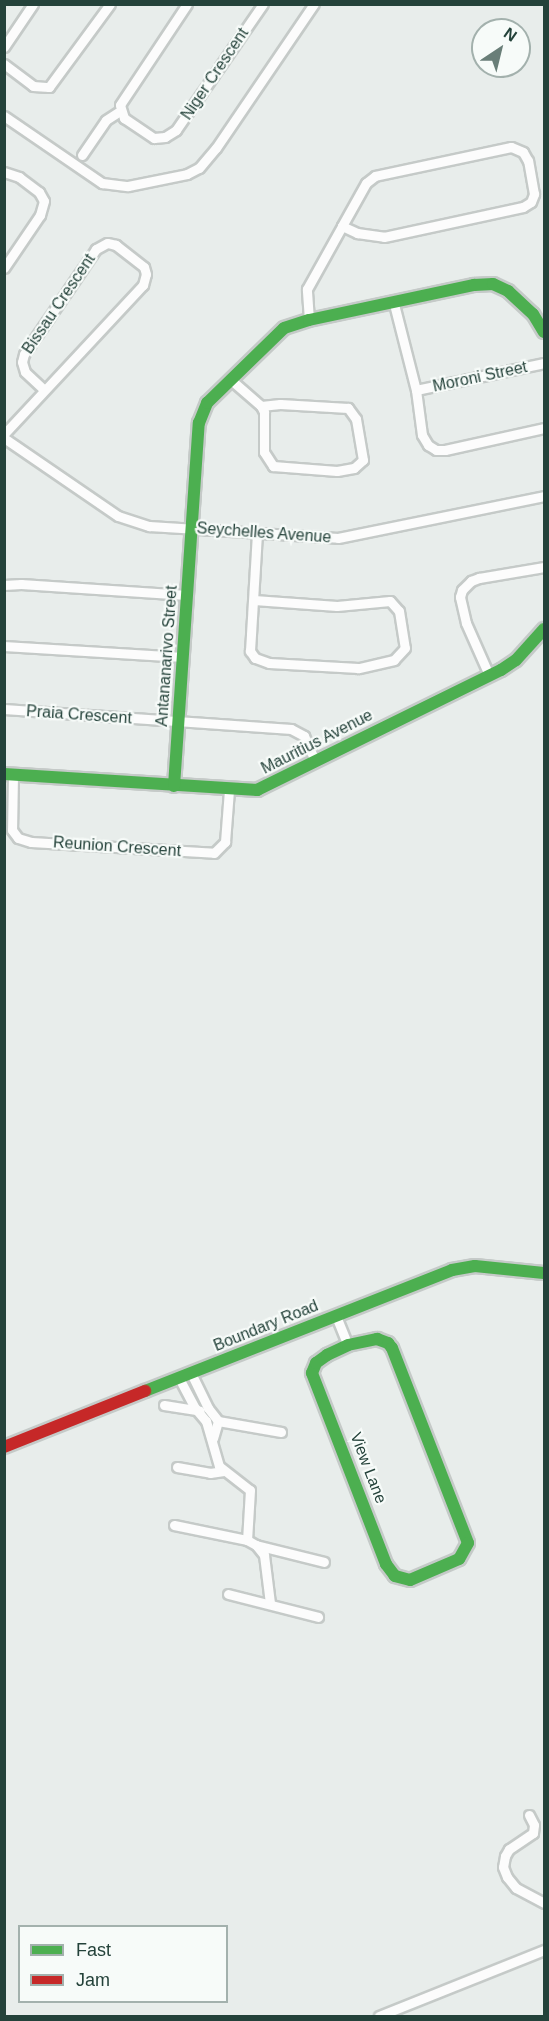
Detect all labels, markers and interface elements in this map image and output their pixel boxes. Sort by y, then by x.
north arrow [471,18,531,78]
street label: Niger Crescent [177,24,253,124]
text: N [501,24,520,45]
street label: Bissau Crescent [18,250,100,358]
street label: Moroni Street [431,358,529,396]
street label: Seychelles Avenue [196,519,332,547]
street label: Antananarivo Street [152,585,182,727]
street label: Praia Crescent [26,702,132,728]
street label: Mauritius Avenue [258,705,376,779]
street label: Reunion Crescent [52,833,182,861]
street label: Boundary Road [211,1296,321,1356]
street label: View Lane [346,1430,390,1506]
legend [18,1925,228,2003]
text: Fast [76,1940,111,1960]
text: Jam [76,1970,110,1990]

